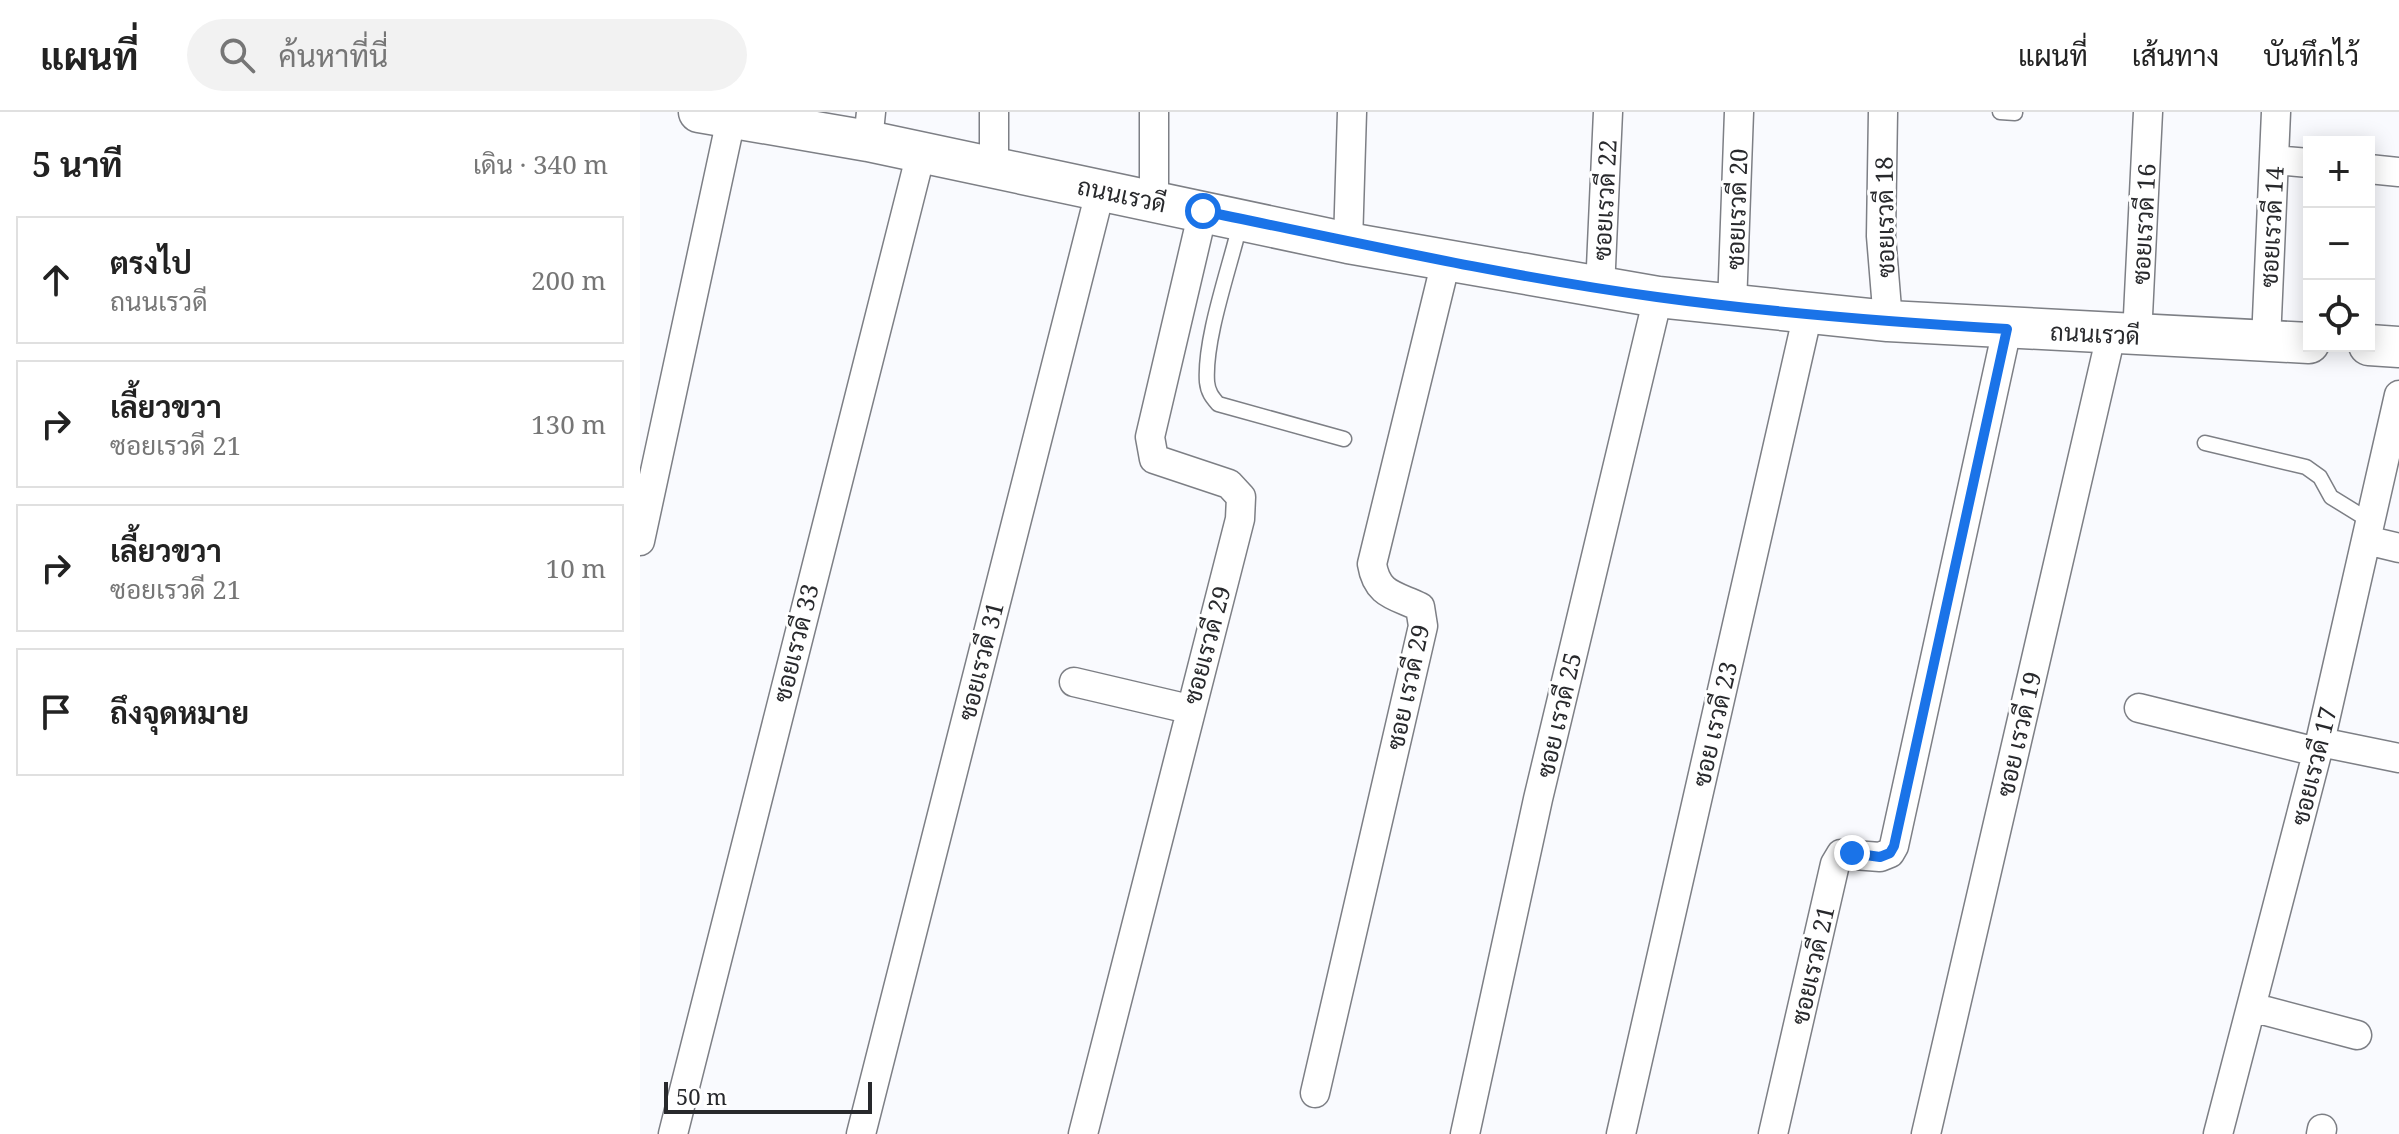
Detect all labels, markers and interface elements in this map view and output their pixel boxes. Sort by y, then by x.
search box [187,19,747,91]
text: แผนที่ [40,29,139,81]
icon: search [215,33,259,77]
text: ค้นหาที่นี่ [279,35,388,76]
text: แผนที่ [2018,36,2088,74]
text: เส้นทาง [2132,36,2219,74]
text: บันทึกไว้ [2263,36,2359,74]
map controls [2303,136,2375,352]
button: + [2303,136,2375,208]
street label: ซอยเรวดี 22 [1584,139,1624,261]
text: 5 นาที [32,141,123,187]
text: เดิน · 340 m [473,146,608,182]
street label: ซอยเรวดี 20 [1717,148,1755,270]
street label: ซอยเรวดี 18 [1866,156,1902,278]
street label: ซอยเรวดี 16 [2123,163,2163,285]
street label: ซอยเรวดี 14 [2251,165,2291,288]
street label: ถนนเรวดี [1075,168,1169,220]
route start [1185,193,1221,229]
button: − [2303,208,2375,280]
text: ตรงไป [110,242,192,283]
icon: ahead [34,258,78,302]
text: 200 m [531,262,606,298]
button: locate [2303,280,2375,352]
text: ถนนเรวดี [110,283,208,319]
street label: ถนนเรวดี [2049,314,2141,352]
text: เลี้ยวขวา [110,386,222,427]
icon: right [34,402,78,446]
text: 130 m [531,406,606,442]
text: ซอยเรวดี 21 [110,427,241,463]
text: เลี้ยวขวา [110,530,222,571]
icon: right [34,546,78,590]
text: 10 m [546,550,606,586]
text: ซอยเรวดี 21 [110,571,241,607]
street label: ซอยเรวดี 33 [764,580,826,706]
street label: ซอยเรวดี 29 [1174,582,1238,708]
street label: ซอยเรวดี 31 [949,598,1011,724]
street label: ซอย เรวดี 29 [1378,621,1436,753]
street label: ซอย เรวดี 25 [1528,649,1588,781]
street label: ซอย เรวดี 23 [1684,658,1744,790]
street label: ซอย เรวดี 19 [1988,668,2048,800]
icon: arrive [34,690,78,734]
text: ถึงจุดหมาย [110,692,249,733]
street label: ซอยเรวดี 17 [2282,703,2344,829]
route end [1834,835,1870,871]
street label: ซอยเรวดี 21 [1782,902,1842,1028]
scale bar [664,1078,872,1114]
text: 50 m [676,1081,727,1111]

